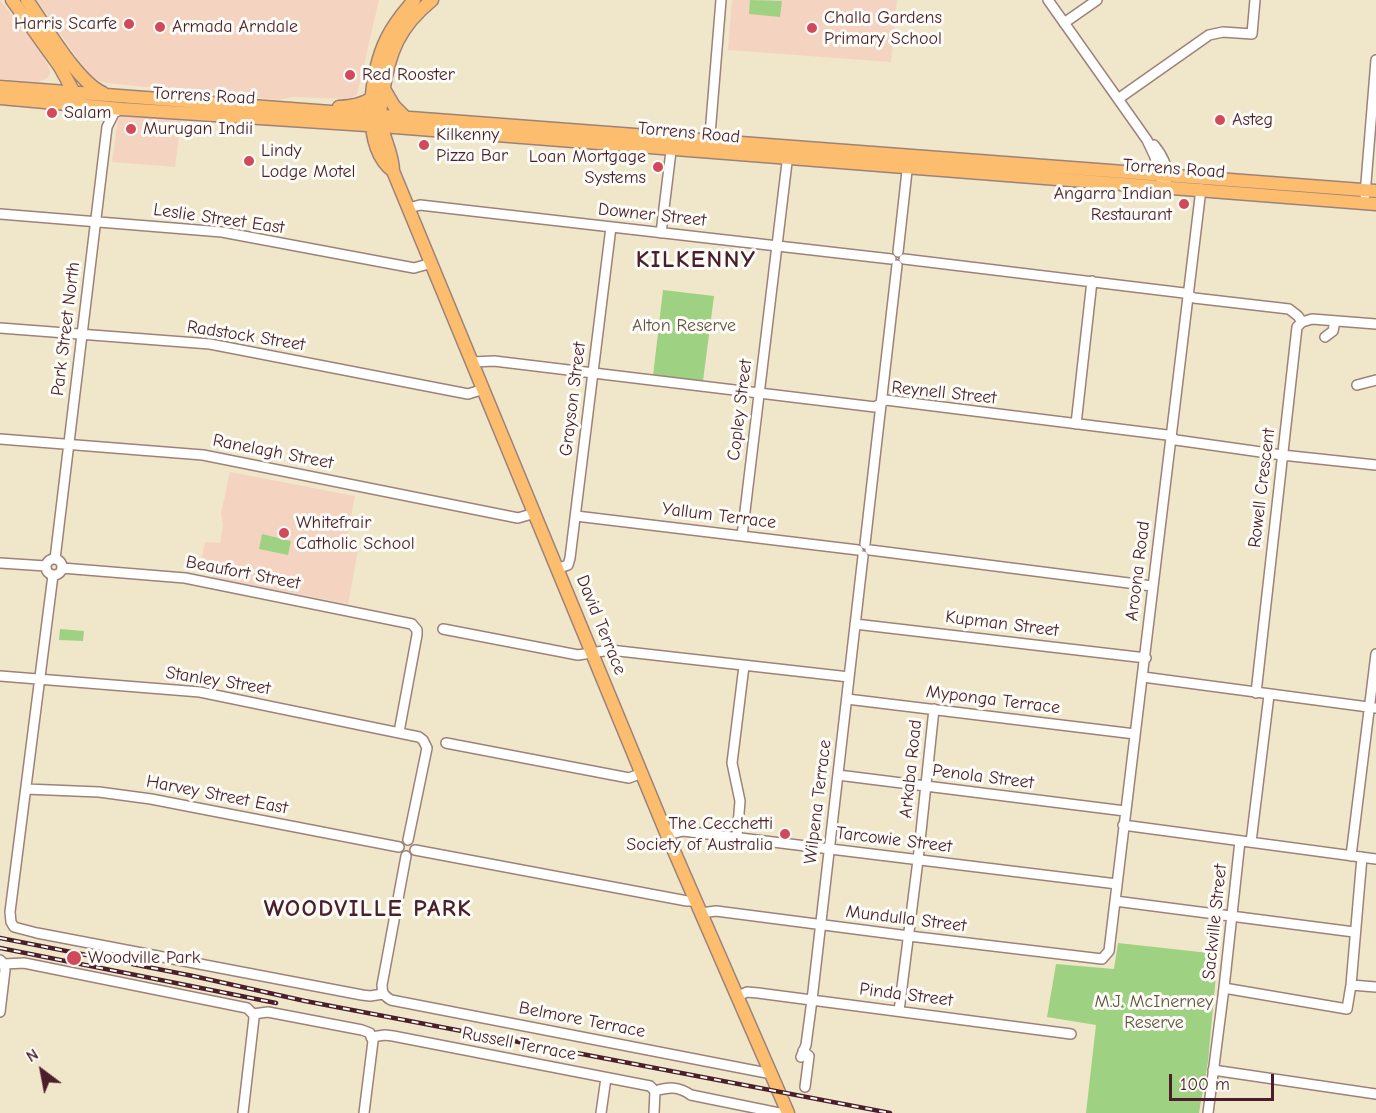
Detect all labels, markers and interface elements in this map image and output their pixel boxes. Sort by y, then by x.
place label: Challa Gardens Primary School [824,7,942,50]
place label: Harris Scarfe [14,13,117,35]
place label: Armada Arndale [172,16,298,38]
marker: Harris Scarfe [122,17,136,31]
marker: Armada Arndale [153,20,167,34]
marker: Challa Gardens Primary School [805,21,819,35]
place label: Red Rooster [362,64,455,86]
marker: Red Rooster [343,68,357,82]
street label: Torrens Road [152,83,256,109]
place label: Salam [64,102,111,124]
marker: Salam [45,106,59,120]
place label: Asteg [1232,109,1273,131]
marker: Asteg [1213,113,1227,127]
place label: Murugan Indii [143,118,253,140]
street label: Torrens Road [637,118,741,148]
marker: Murugan Indii [124,122,138,136]
place label: Kilkenny Pizza Bar [436,124,508,166]
marker: Kilkenny Pizza Bar [417,138,431,152]
place label: Lindy Lodge Motel [261,140,355,182]
place label: Loan Mortgage Systems [529,146,646,188]
marker: Lindy Lodge Motel [242,154,256,168]
street label: Torrens Road [1122,155,1226,183]
marker: Loan Mortgage Systems [651,160,665,174]
place label: Angarra Indian Restaurant [1054,183,1172,226]
marker: Angarra Indian Restaurant [1177,197,1191,211]
street label: Leslie Street East [152,199,286,239]
street label: Downer Street [597,199,707,231]
district label: KILKENNY [636,246,756,274]
street label: Park Street North [47,261,85,397]
park label: Alton Reserve [632,315,736,337]
street label: Radstock Street [185,316,307,356]
street label: Grayson Street [555,341,591,457]
street label: Copley Street [723,358,757,462]
street label: Reynell Street [890,377,998,409]
street label: Rowell Crescent [1244,427,1280,549]
street label: Ranelagh Street [211,430,335,474]
street label: Yallum Terrace [661,498,777,534]
place label: Whitefrair Catholic School [296,512,415,554]
street label: Aroona Road [1121,520,1155,622]
marker: Whitefrair Catholic School [277,526,291,540]
street label: Beaufort Street [184,551,302,595]
street label: David Terrace [571,572,631,678]
street label: Kupman Street [944,606,1060,642]
street label: Stanley Street [164,662,272,700]
street label: Myponga Terrace [925,681,1061,719]
street label: Arkaba Road [895,719,927,819]
street label: Wilpena Terrace [800,738,836,866]
street label: Penola Street [931,760,1035,794]
street label: Harvey Street East [144,771,290,819]
place label: The Cecchetti Society of Australia [626,813,773,856]
street label: Tarcowie Street [835,822,953,858]
marker: The Cecchetti Society of Australia [778,827,792,841]
street label: Sackville Street [1198,863,1232,981]
district label: WOODVILLE PARK [264,895,472,923]
street label: Mundulla Street [845,901,967,937]
place label: Woodville Park [88,947,200,969]
marker: Woodville Park [65,949,83,967]
street label: Pinda Street [858,979,954,1011]
park label: M.J. McInerney Reserve [1095,991,1213,1034]
street label: Belmore Terrace [517,997,647,1043]
street label: Russell Terrace [460,1022,578,1066]
north arrow [12,1041,72,1101]
text: N [23,1045,42,1066]
scale bar [1172,1062,1277,1100]
text: 100 m [1180,1074,1230,1095]

